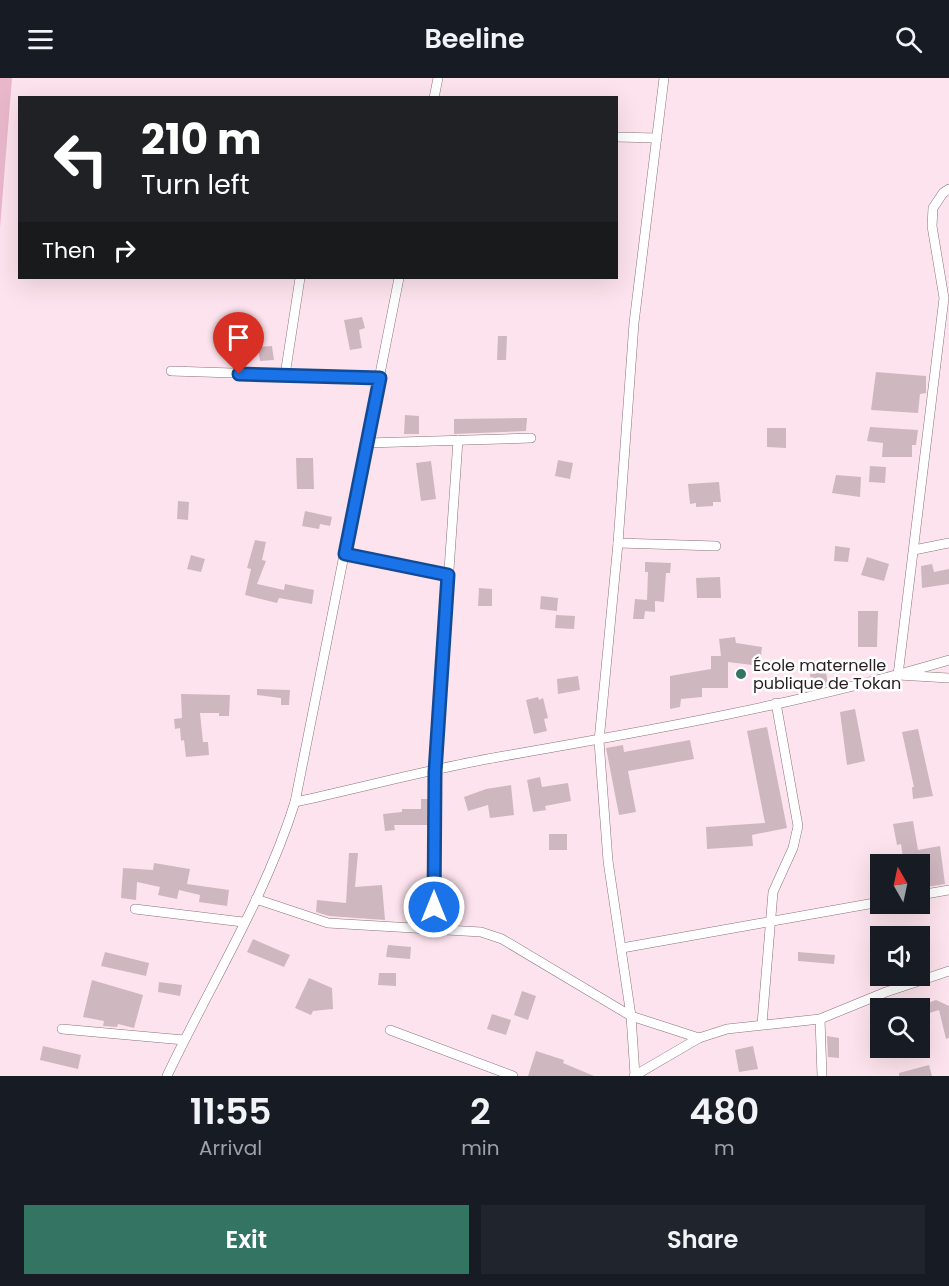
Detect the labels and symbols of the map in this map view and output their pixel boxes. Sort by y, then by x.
pin [213,312,264,374]
place label: École maternelle publique de Tokan [753,654,901,695]
marker: École maternelle publique de Tokan [734,667,748,681]
north arrow [870,854,930,914]
position arrow [402,875,466,939]

